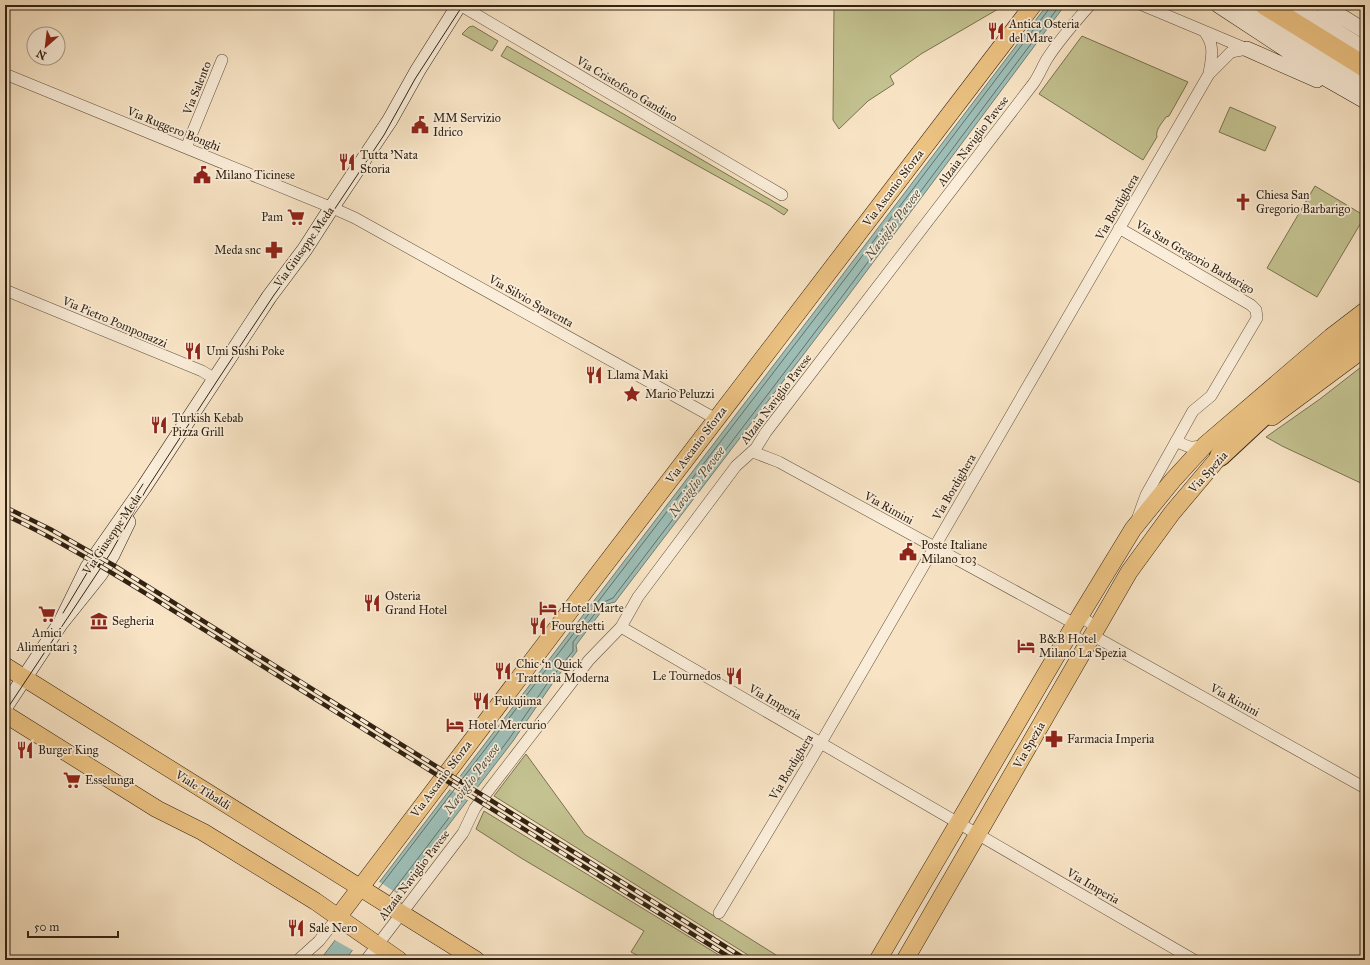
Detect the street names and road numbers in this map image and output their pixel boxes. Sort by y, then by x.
street label: Via Cristoforo Gandino [573,53,680,125]
street label: Via Salento [180,59,214,118]
street label: Alzaia Naviglio Pavese [934,93,1012,190]
street label: Via Ruggero Bonghi [124,103,223,155]
street label: Via Ascanio Sforza [859,146,927,230]
street label: Via Bordighera [1092,171,1143,244]
street label: Via Giuseppe Meda [270,203,338,291]
street label: Via San Gregorio Barbarigo [1132,217,1257,298]
street label: Via Silvio Spaventa [485,271,577,331]
street label: Via Pietro Pomponazzi [59,293,170,351]
street label: Alzaia Naviglio Pavese [737,351,815,448]
street label: Via Ascanio Sforza [662,403,730,487]
street label: Via Spezia [1185,448,1231,496]
street label: Via Bordighera [929,451,980,524]
street label: Via Rimini [861,488,917,528]
street label: Via Giuseppe Meda [79,490,145,578]
street label: Via Rimini [1207,680,1263,720]
street label: Via Imperia [745,681,805,723]
street label: Via Spezia [1010,719,1048,772]
street label: Via Bordighera [765,731,817,804]
street label: Via Ascanio Sforza [407,737,475,821]
street label: Viale Tibaldi [172,767,234,813]
street label: Alzaia Naviglio Pavese [375,827,453,924]
street label: Via Imperia [1063,865,1123,907]

